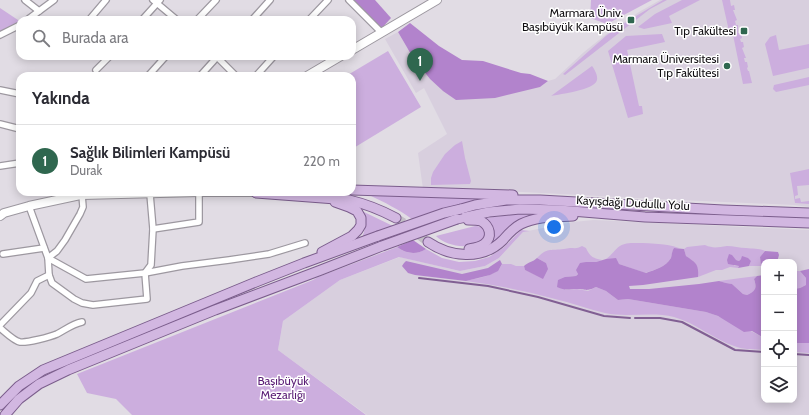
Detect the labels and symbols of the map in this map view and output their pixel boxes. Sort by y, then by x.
place label: Marmara Üniv. Başıbüyük Kampüsü [522,5,623,34]
marker: Marmara Üniv. Başıbüyük Kampüsü [626,15,636,25]
place label: Tıp Fakültesi [674,23,736,38]
marker: Tıp Fakültesi [739,26,749,36]
pin: 1 [407,48,433,81]
place label: Marmara Üniversitesi Tıp Fakültesi [613,51,719,80]
marker: Marmara Üniversitesi Tıp Fakültesi [722,61,732,71]
street label: Kayışdağı Dudullu Yolu [576,192,690,213]
your location [544,217,564,237]
park label: Başıbüyük Mezarlığı [257,373,309,402]

